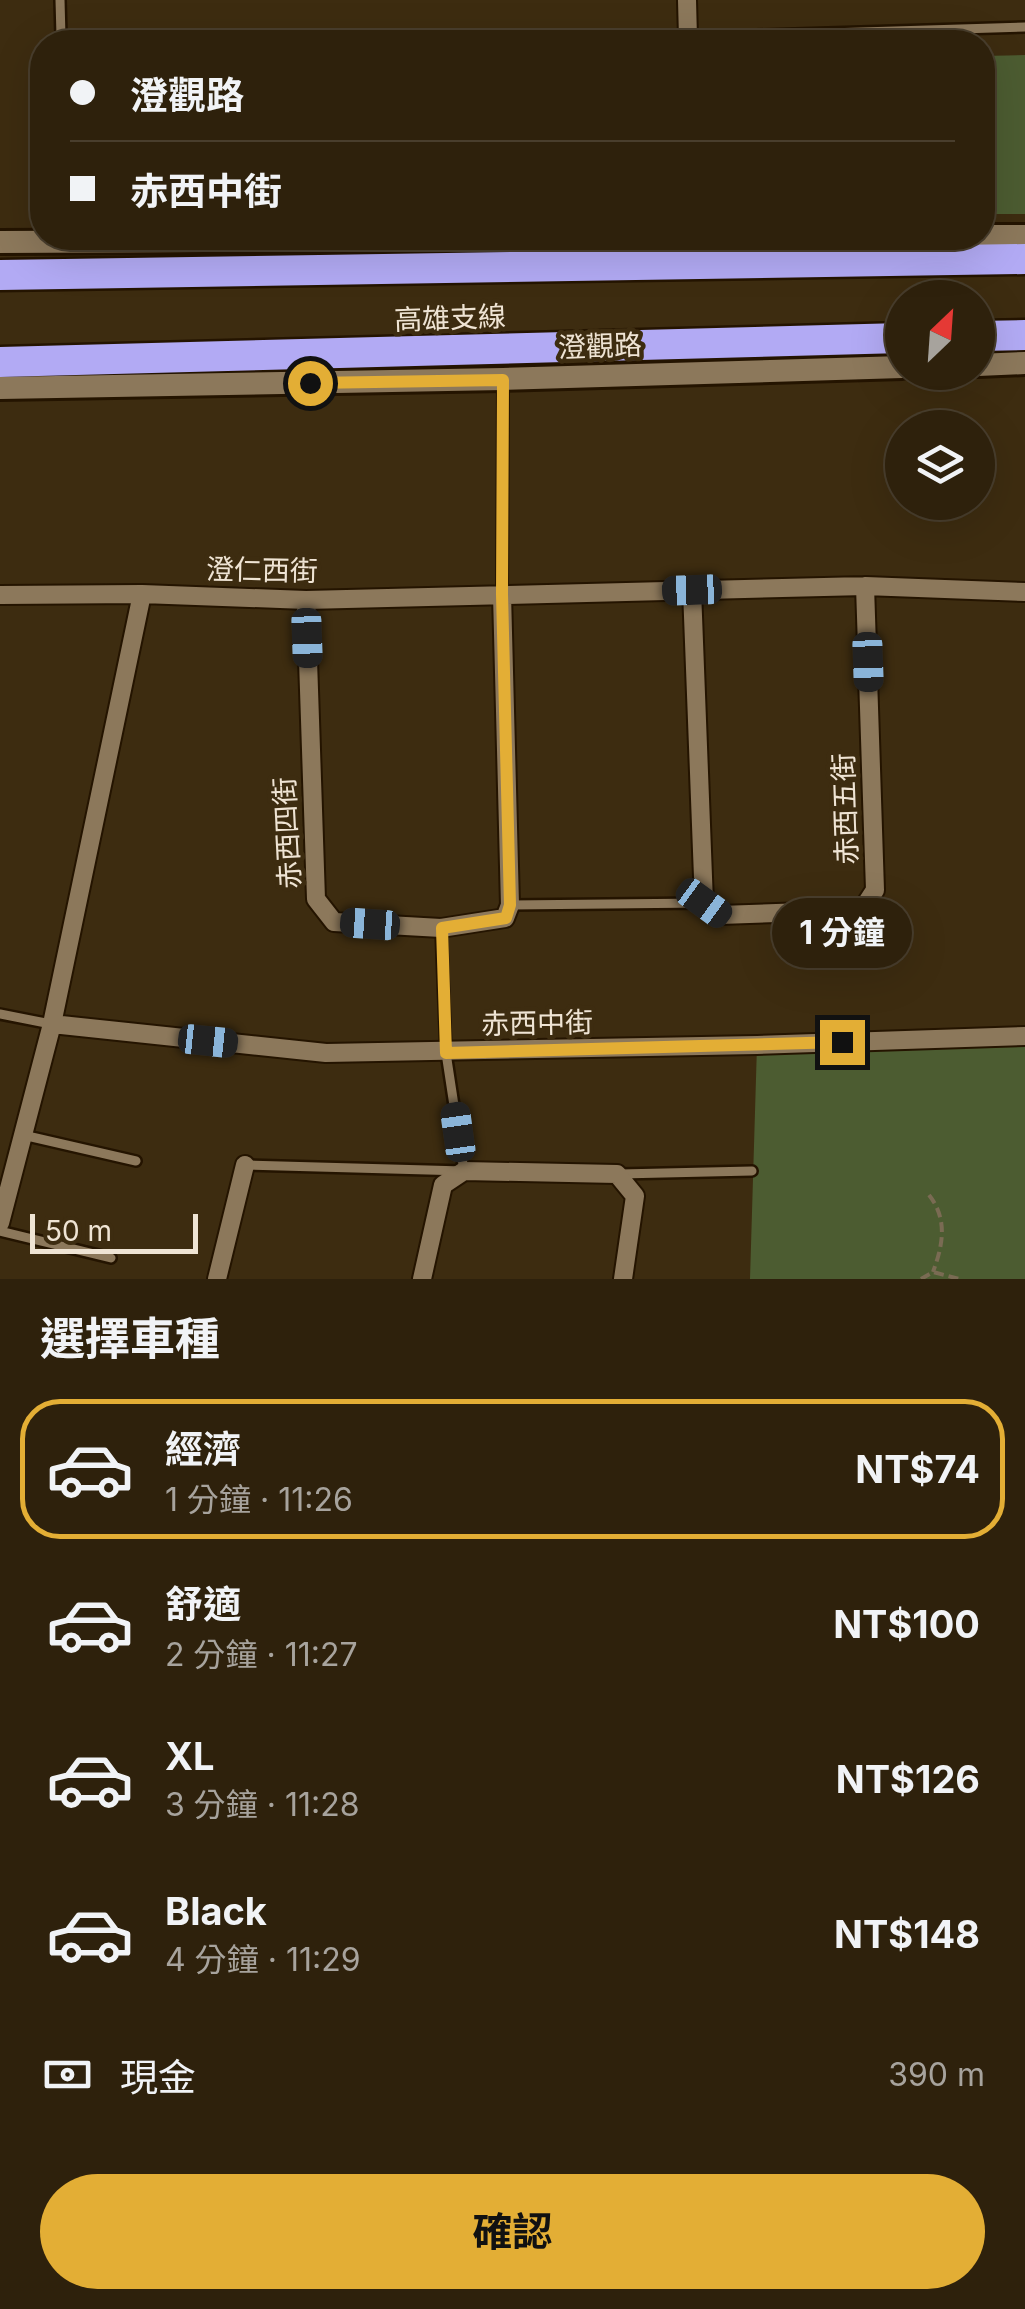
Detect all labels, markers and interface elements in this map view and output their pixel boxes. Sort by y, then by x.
text: 澄觀路 [130,72,244,118]
text: 赤西中街 [130,168,282,214]
north arrow [885,280,995,390]
map controls [885,280,995,520]
street label: 高雄支線 [393,299,507,337]
street label: 澄觀路 [557,328,643,364]
route start [288,361,333,406]
button: layers [885,410,995,520]
street label: 澄仁西街 [206,552,318,588]
car [661,574,723,606]
car [291,607,323,669]
car [852,631,884,693]
street label: 赤西五街 [826,752,864,866]
street label: 赤西四街 [267,776,307,890]
car [671,873,737,933]
callout: 1 分鐘 [772,897,912,967]
car [339,907,401,941]
text: 1 分鐘 [799,913,885,952]
street label: 赤西中街 [481,1005,593,1041]
route end [820,1020,865,1065]
car [177,1023,239,1059]
car [439,1100,477,1164]
scale bar [30,1209,198,1254]
text: 50 m [45,1214,112,1248]
text: 選擇車種 [40,1311,220,1366]
icon: car [45,1424,135,1514]
text: 經濟 [165,1426,241,1472]
text: NT$74 [855,1446,980,1492]
text: 1 分鐘 · 11:26 [165,1480,353,1519]
icon: car [45,1579,135,1669]
text: 舒適 [165,1581,241,1627]
text: NT$100 [833,1601,980,1647]
text: 2 分鐘 · 11:27 [165,1635,358,1674]
text: XL [165,1733,215,1779]
icon: car [45,1734,135,1824]
text: NT$126 [836,1756,980,1802]
text: 3 分鐘 · 11:28 [165,1785,360,1824]
text: Black [165,1888,267,1934]
icon: car [45,1889,135,1979]
text: NT$148 [834,1911,980,1957]
text: 4 分鐘 · 11:29 [165,1940,361,1979]
icon: cash [40,2047,95,2102]
text: 現金 [120,2054,196,2100]
text: 390 m [888,2055,985,2094]
button: 確認 [40,2174,985,2289]

